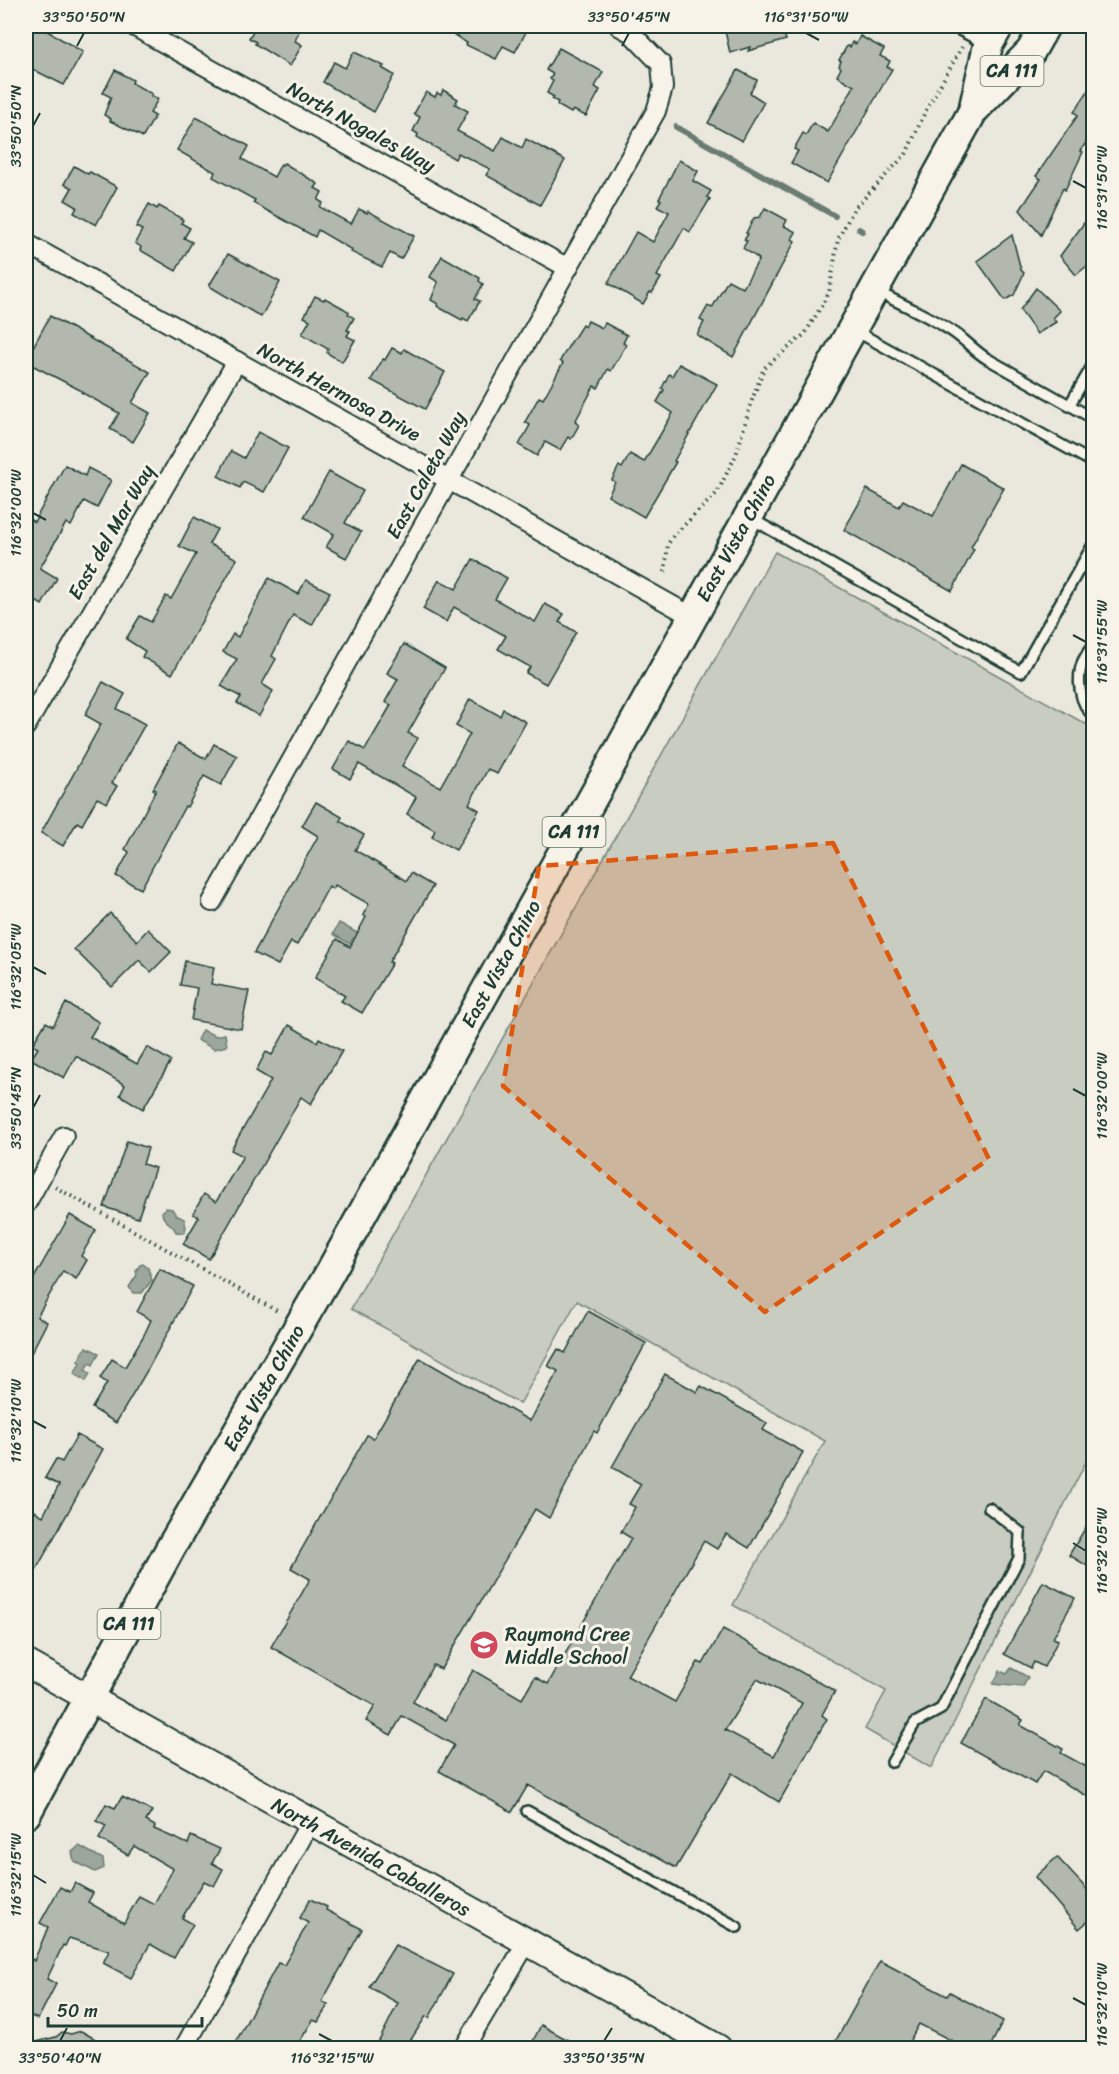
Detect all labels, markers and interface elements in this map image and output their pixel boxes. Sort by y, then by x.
text: 33°50'50"N [43,4,126,30]
text: 33°50'45"N [588,4,671,30]
text: 116°31'50"W [764,4,849,30]
road number: CA 111 [980,56,1044,86]
street label: North Nogales Way [280,71,443,183]
text: 33°50'50"N [3,84,29,167]
text: 116°31'50"W [1089,145,1115,230]
street label: North Hermosa Drive [251,332,428,452]
street label: East Caleta Way [376,404,476,546]
street label: East del Mar Way [58,457,164,606]
street label: East Vista Chino [686,467,786,609]
text: 116°32'00"W [3,469,29,557]
text: 116°31'55"W [1089,599,1115,684]
road number: CA 111 [542,817,606,847]
street label: East Vista Chino [451,893,551,1035]
text: 116°32'05"W [3,923,29,1010]
text: 116°32'00"W [1089,1052,1115,1140]
text: 33°50'45"N [3,1066,29,1149]
street label: East Vista Chino [213,1318,315,1458]
text: 116°32'10"W [3,1379,29,1463]
text: 116°32'05"W [1089,1507,1115,1594]
road number: CA 111 [98,1609,160,1639]
place label: Raymond Cree Middle School [505,1617,630,1675]
school or university icon: Raymond Cree Middle School [468,1629,500,1661]
street label: North Avenida Caballeros [265,1788,478,1927]
text: 116°32'15"W [3,1833,29,1917]
text: 116°32'10"W [1089,1963,1115,2047]
scale bar [48,1990,202,2028]
text: 50 m [57,1995,98,2027]
text: 33°50'40"N [19,2045,102,2071]
text: 116°32'15"W [290,2045,374,2071]
text: 33°50'35"N [563,2045,645,2071]

